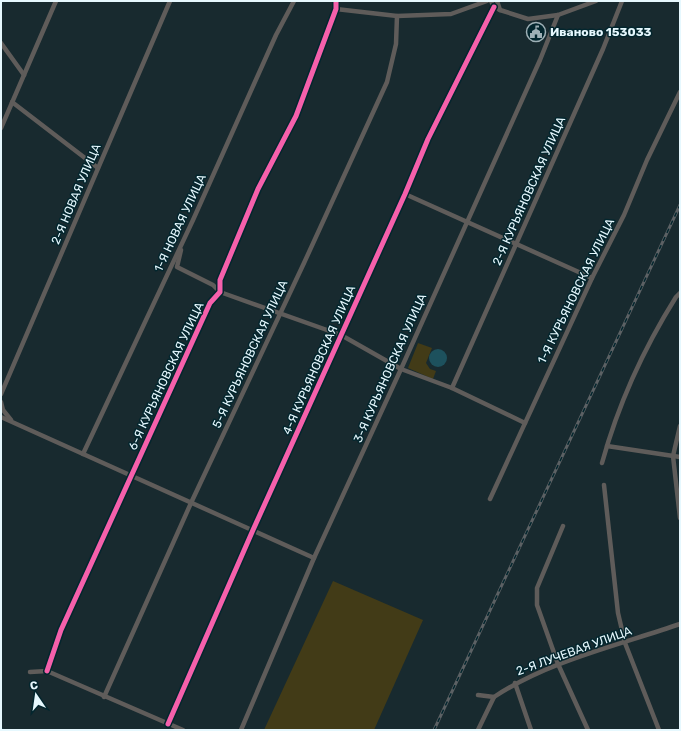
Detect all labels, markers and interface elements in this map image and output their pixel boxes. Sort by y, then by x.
public building icon: Иваново 153033 [525,21,547,43]
place label: Иваново 153033 [550,25,652,39]
street label: 2-Я КУРЬЯНОВСКАЯ УЛИЦА [490,115,568,267]
street label: 2-Я НОВАЯ УЛИЦА [48,142,104,246]
street label: 1-Я НОВАЯ УЛИЦА [151,172,209,274]
street label: 1-Я КУРЬЯНОВСКАЯ УЛИЦА [535,216,617,366]
street label: 5-Я КУРЬЯНОВСКАЯ УЛИЦА [210,278,290,430]
street label: 4-Я КУРЬЯНОВСКАЯ УЛИЦА [280,283,358,437]
street label: 3-Я КУРЬЯНОВСКАЯ УЛИЦА [351,291,429,445]
street label: 6-Я КУРЬЯНОВСКАЯ УЛИЦА [125,300,207,452]
street label: 2-Я ЛУЧЕВАЯ УЛИЦА [514,624,634,678]
north arrow [16,675,56,715]
text: С [29,678,39,693]

